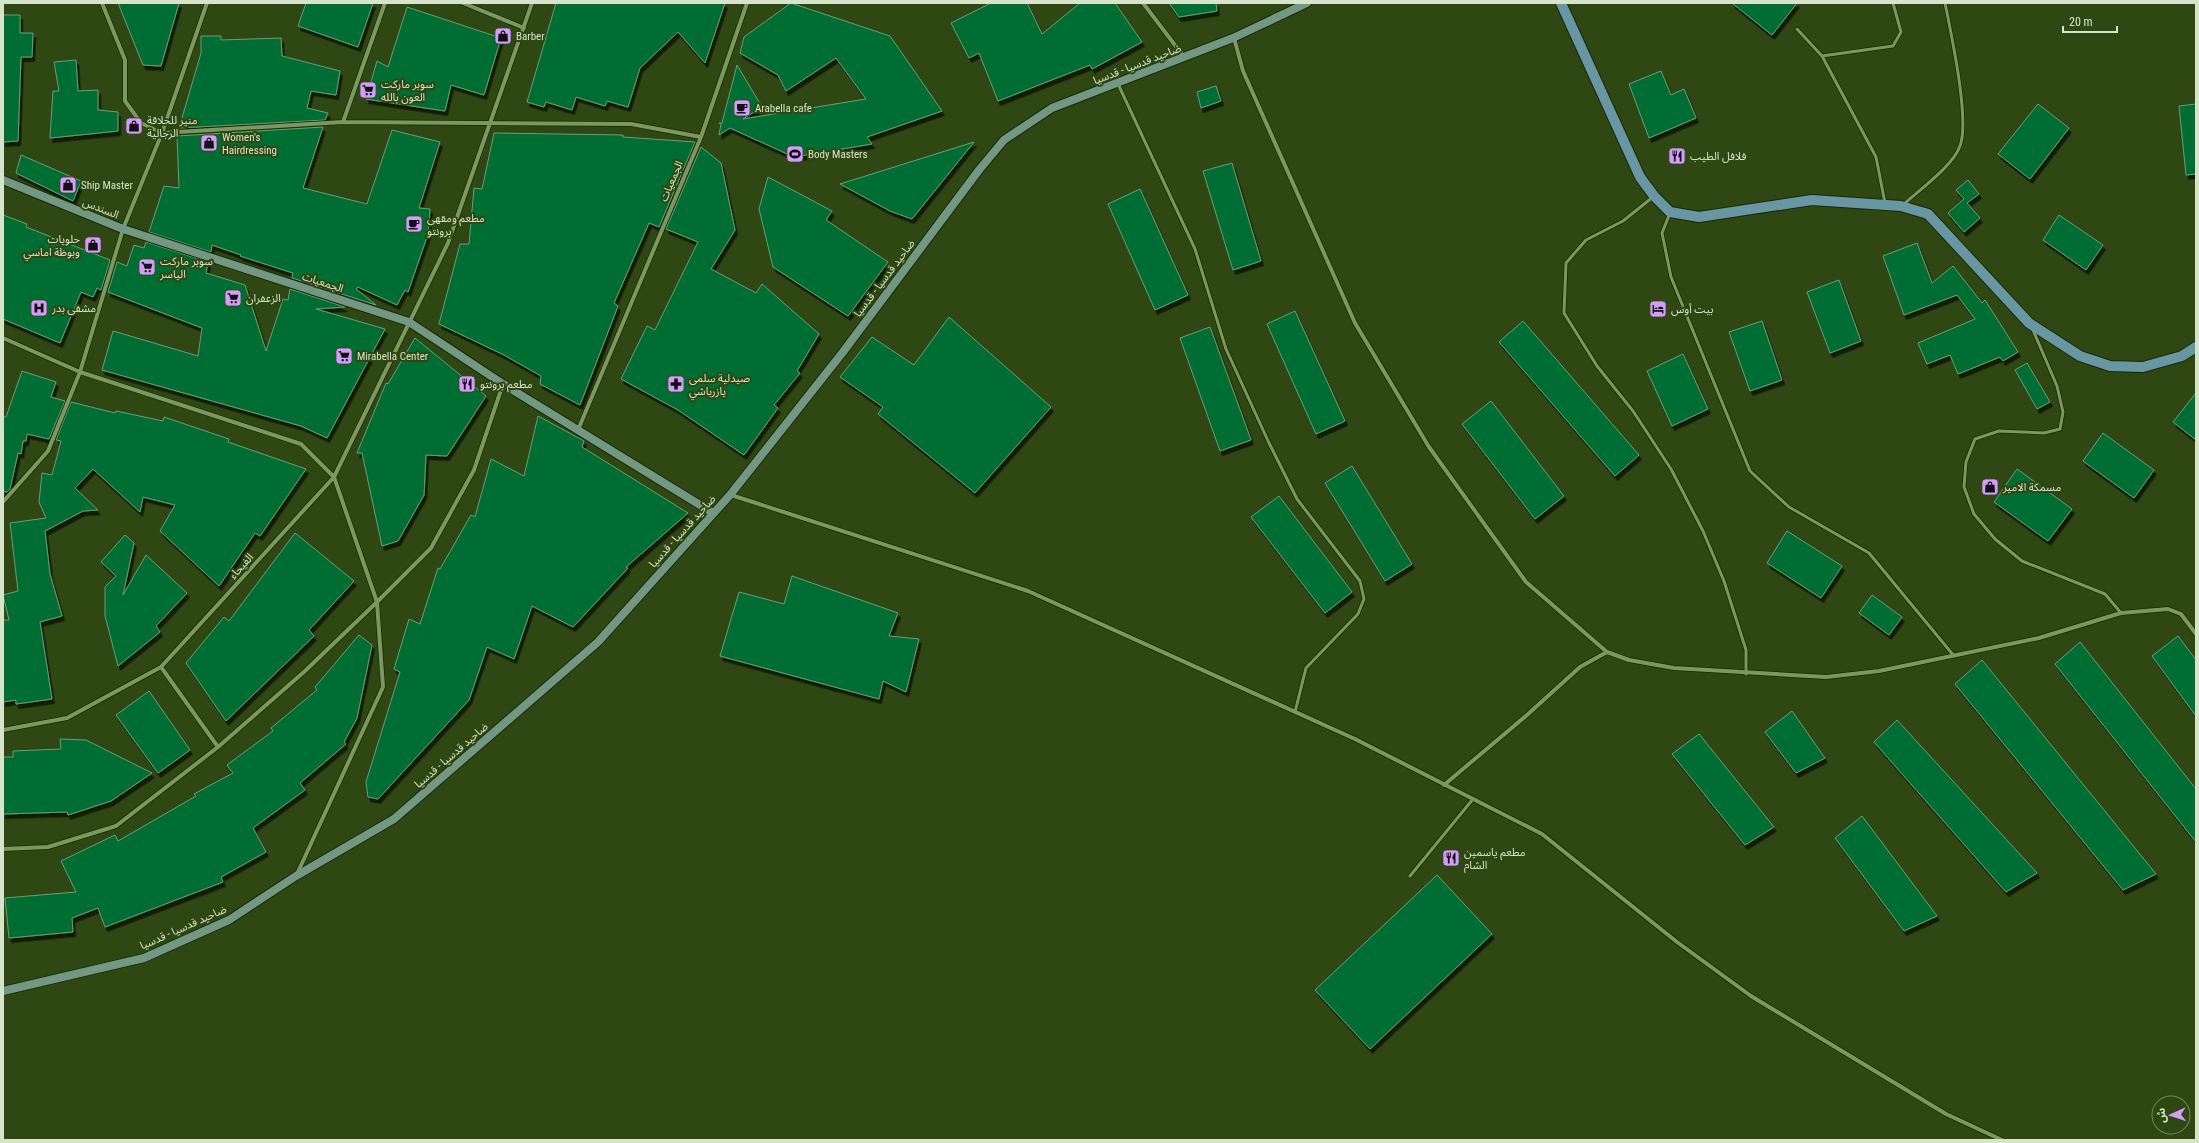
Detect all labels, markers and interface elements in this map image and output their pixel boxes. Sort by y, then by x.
scale bar [2063,8,2117,34]
text: 20 m [2069,15,2093,29]
shop icon: Barber [493,26,513,46]
place label: Barber [516,30,545,43]
street label: ضاحيد قدسيا - قدسيا [1091,42,1183,87]
place label: سوبر ماركت العون بالله [381,78,434,104]
supermarket icon: سوبر ماركت العون بالله [358,80,378,100]
cafe icon: Arabella cafe [732,98,752,118]
place label: Arabella cafe [755,102,812,115]
place label: منير للحلاقة الرجالية [147,114,198,140]
shop icon: منير للحلاقة الرجالية [124,116,144,136]
place label: Women's Hairdressing [222,131,277,157]
shop icon: Women's Hairdressing [199,133,219,153]
sports icon: Body Masters [785,144,805,164]
restaurant icon: فلافل الطيب [1667,146,1687,166]
place label: Body Masters [808,148,867,161]
place label: فلافل الطيب [1690,150,1746,163]
street label: الجمعيات [657,159,686,203]
shop icon: Ship Master [58,175,78,195]
place label: Ship Master [81,179,133,192]
street label: السندس [81,195,121,222]
place label: مطعم ومقهى برونتو [427,212,485,238]
cafe icon: مطعم ومقهى برونتو [404,214,424,234]
place label: حلويات وبوظة اماسي [23,233,81,262]
shop icon: حلويات وبوظة اماسي [83,235,103,255]
street label: ضاحيد قدسيا - قدسيا [851,237,918,319]
place label: سوبر ماركت الياسر [159,255,213,281]
supermarket icon: سوبر ماركت الياسر [137,257,157,277]
street label: الجمعيات [300,270,345,295]
supermarket icon: الزعفران [223,288,243,308]
place label: الزعفران [246,292,281,305]
hospital icon: مشفى بدر [29,298,49,318]
hotel icon: بيت أوس [1648,299,1668,319]
place label: مشفى بدر [51,302,96,315]
place label: بيت أوس [1671,303,1713,316]
supermarket icon: Mirabella Center [334,346,354,366]
place label: Mirabella Center [357,350,429,363]
place label: صيدلية سلمى يازرباشي [689,372,750,401]
restaurant icon: مطعم برونتو [457,374,477,394]
pharmacy icon: صيدلية سلمى يازرباشي [666,374,686,394]
place label: مطعم برونتو [480,378,533,393]
shop icon: مسمكة الامير [1980,477,2000,497]
place label: مسمكة الامير [2002,481,2061,494]
street label: ضاحيد قدسيا - قدسيا [646,492,718,570]
street label: الفيحاء [227,551,256,582]
street label: ضاحيد قدسيا - قدسيا [412,720,491,791]
place label: مطعم ياسمين الشام [1464,846,1526,873]
restaurant icon: مطعم ياسمين الشام [1441,848,1461,868]
street label: ضاحيد قدسيا - قدسيا [138,903,229,952]
north arrow [2151,1095,2191,1135]
text: ش [2155,1108,2168,1123]

